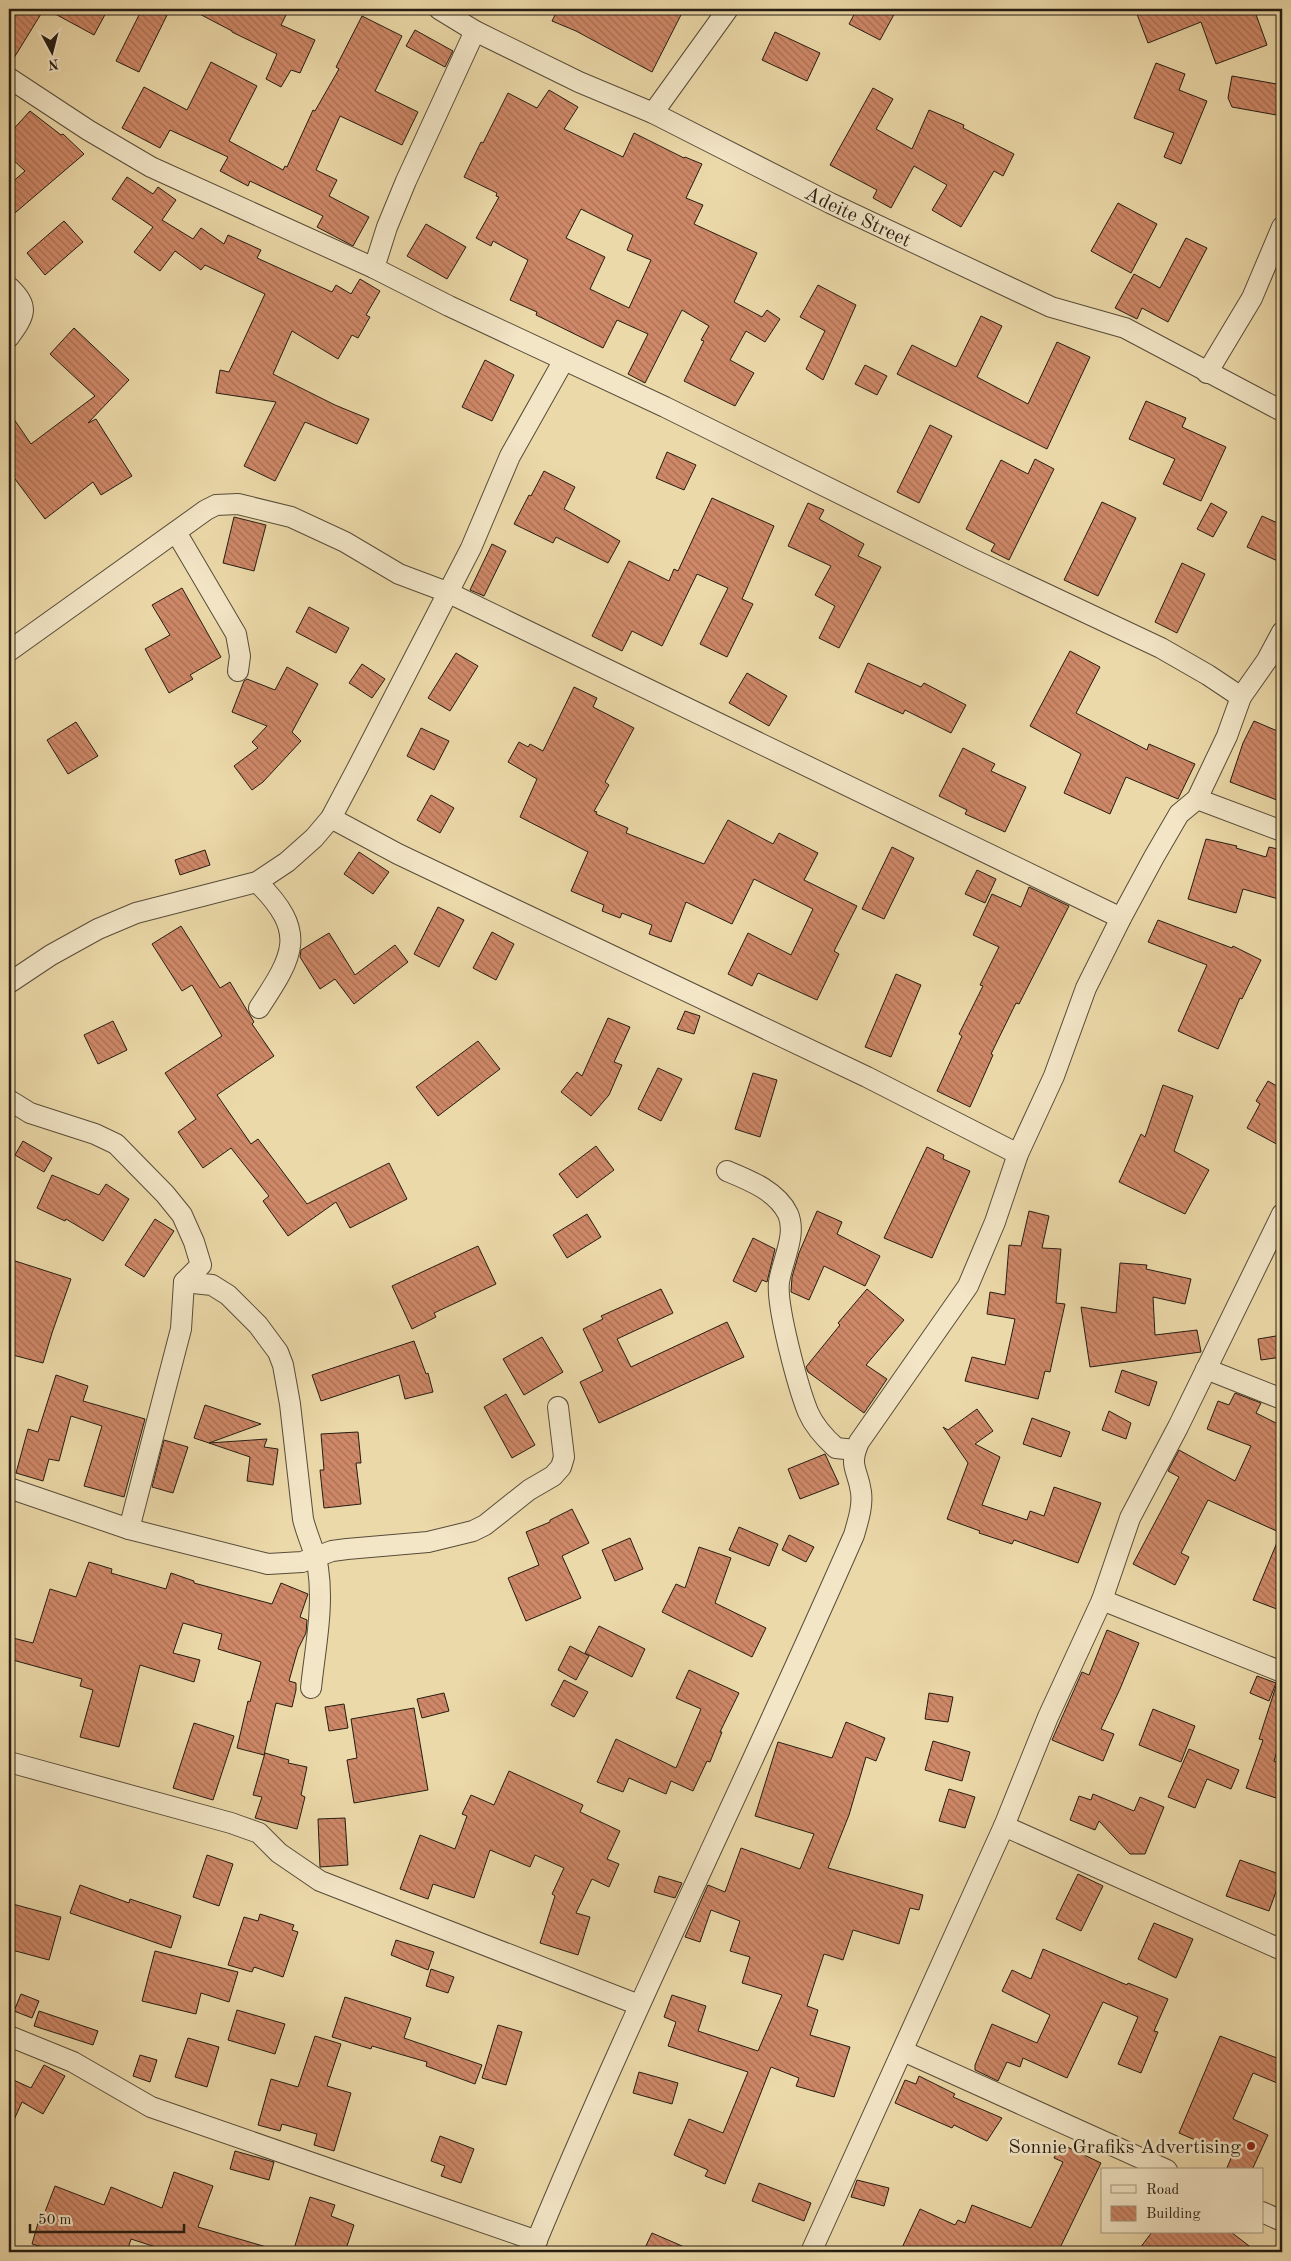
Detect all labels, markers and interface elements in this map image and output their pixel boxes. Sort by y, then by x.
north arrow [28,28,78,78]
text: N [47,56,60,72]
street label: Adeite Street [801,184,914,252]
place label: Sonnie Grafiks Advertising [1008,2138,1241,2158]
marker: Sonnie Grafiks Advertising [1245,2140,1257,2152]
legend [1101,2168,1264,2234]
text: Road [1146,2183,1180,2198]
scale bar [30,2201,184,2233]
text: Building [1146,2207,1201,2222]
text: 50 m [38,2213,72,2228]

